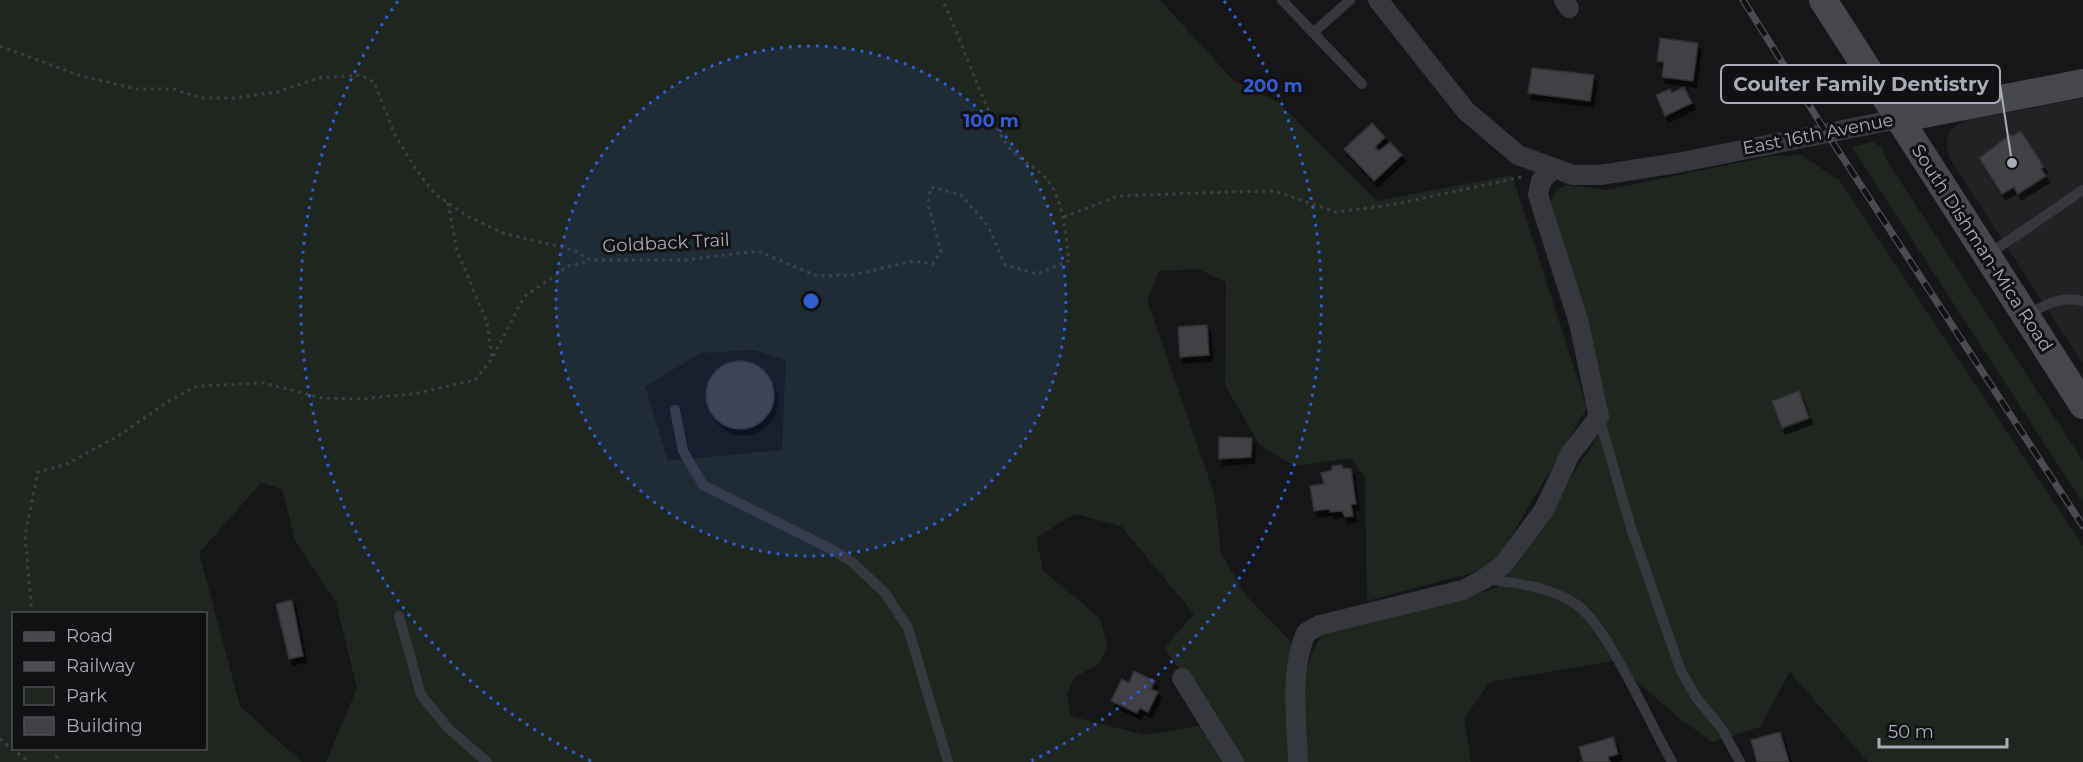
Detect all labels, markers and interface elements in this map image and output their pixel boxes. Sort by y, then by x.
callout: Coulter Family Dentistry [1721,65,2000,103]
text: Coulter Family Dentistry [1733,72,1990,96]
text: 200 m [1243,75,1303,97]
street label: East 16th Avenue [1741,109,1895,159]
text: 100 m [963,110,1019,132]
street label: South Dishman-Mica Road [1907,140,2057,356]
street label: Goldback Trail [602,229,730,257]
centre of rings [801,291,821,311]
legend [12,612,207,750]
text: Road [66,625,113,647]
text: Railway [66,655,135,677]
text: Park [66,685,107,707]
scale bar [1879,711,2006,749]
text: Building [66,715,143,737]
text: 50 m [1888,721,1934,743]

